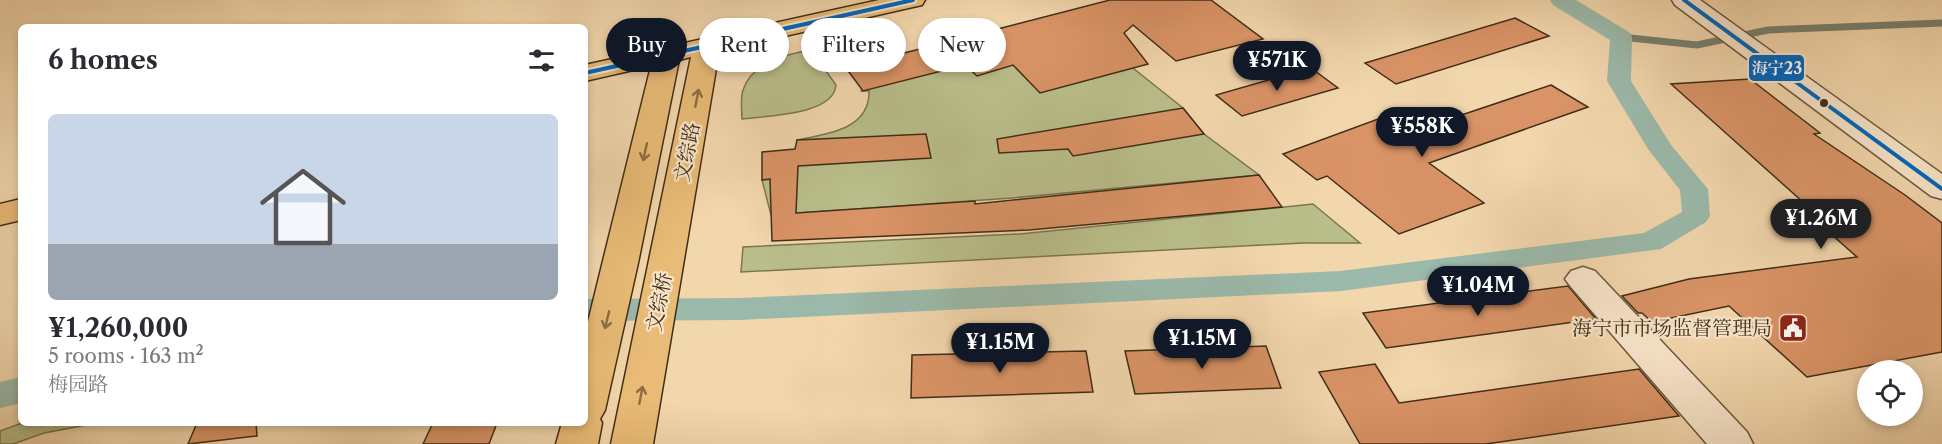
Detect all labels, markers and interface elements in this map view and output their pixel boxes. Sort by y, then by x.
chip: Buy [606,18,687,72]
chip: Rent [699,18,789,72]
chip: Filters [801,18,906,72]
chip: New [918,18,1006,72]
pin: ¥571K [1235,41,1319,92]
text: 6 homes [48,44,158,76]
icon: filters [525,44,558,77]
text: ¥571K [1247,48,1307,72]
line badge: 海宁23 [1748,54,1805,82]
text: 海宁23 [1752,58,1802,78]
one-way arrow [692,88,703,108]
unlabelled marker [1818,97,1830,109]
pin: ¥558K [1380,107,1464,158]
text: ¥558K [1390,114,1454,138]
street label: 文综路 [669,120,705,184]
one-way arrow [639,142,651,161]
icon: home [249,153,357,261]
pin: ¥1.26M [1772,199,1870,250]
text: ¥1.26M [1784,206,1858,230]
pin: ¥1.04M [1429,266,1527,317]
street label: 文综桥 [641,270,677,334]
text: ¥1.04M [1441,273,1515,297]
one-way arrow [600,311,612,330]
text: ¥1,260,000 [48,312,188,344]
public building icon: 海宁市市场监督管理局 [1777,312,1809,344]
place label: 海宁市市场监督管理局 [1572,316,1772,340]
pin: ¥1.15M [1153,319,1251,370]
pin: ¥1.15M [951,323,1049,374]
text: ¥1.15M [1167,326,1237,350]
text: ¥1.15M [965,330,1035,354]
text: 5 rooms · 163 m² [48,344,204,368]
map controls [1857,360,1923,426]
button: locate [1857,360,1923,426]
text: 梅园路 [48,372,108,396]
one-way arrow [636,386,647,406]

